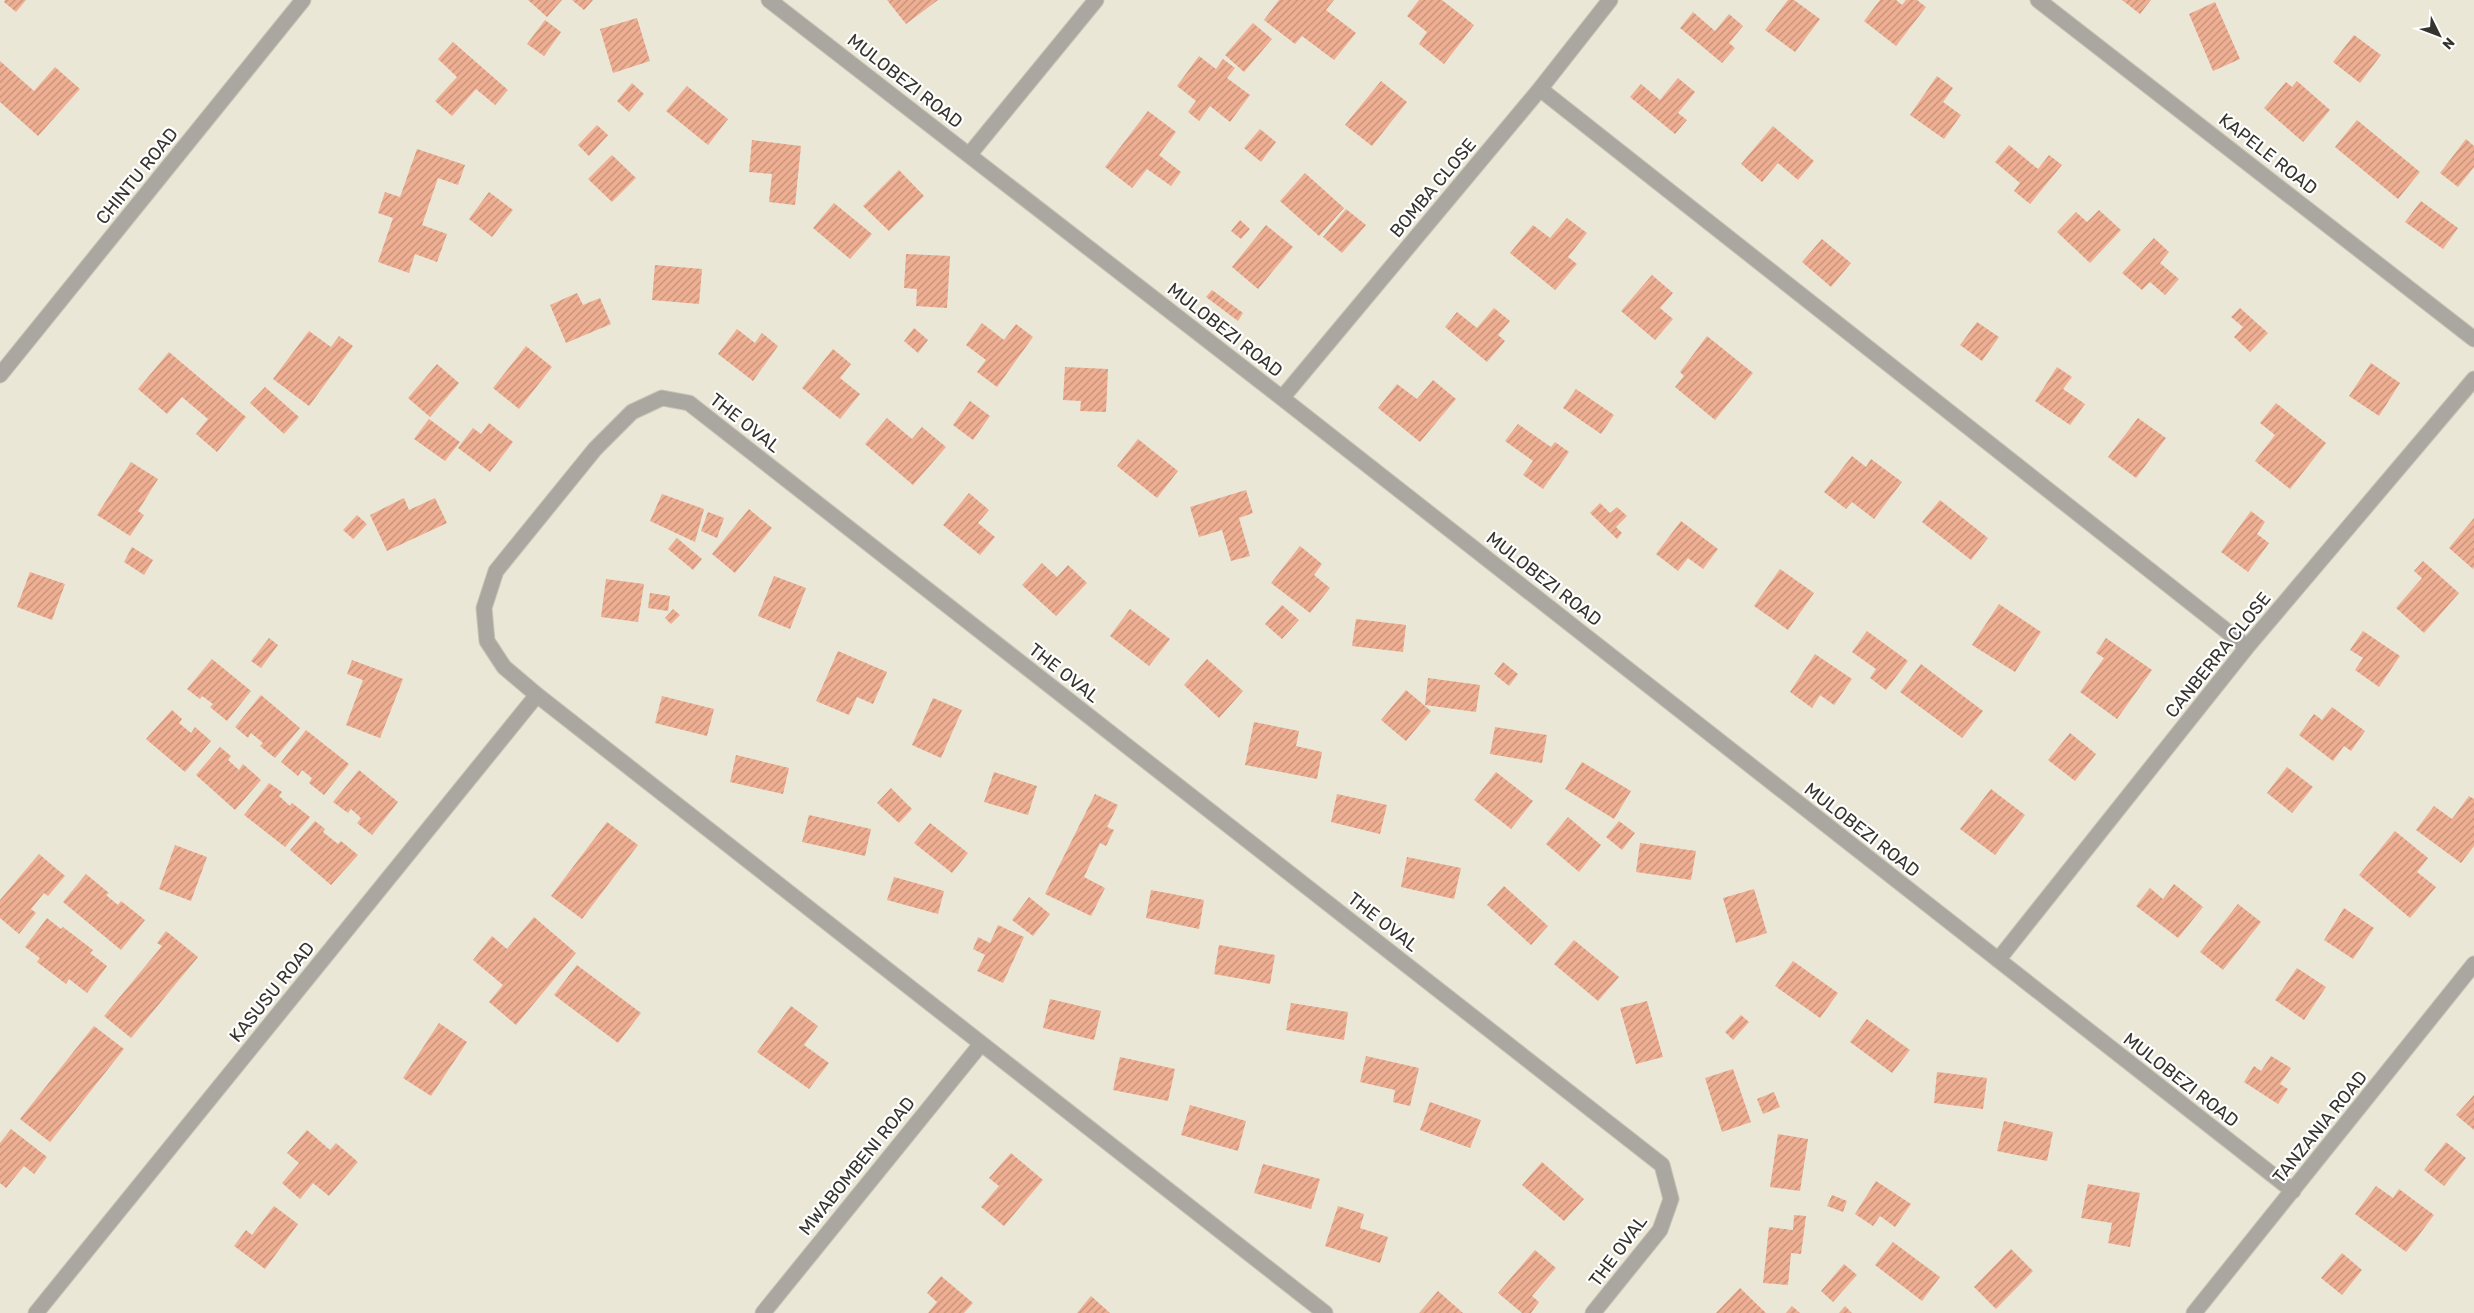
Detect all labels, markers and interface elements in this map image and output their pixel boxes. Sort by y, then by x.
north arrow [2414,10,2464,60]
street label: MULOBEZI ROAD [843,29,967,133]
text: N [2439,34,2458,53]
street label: KAPELE ROAD [2214,109,2322,199]
street label: CHINTU ROAD [91,123,183,229]
street label: BOMBA CLOSE [1385,134,1481,242]
street label: MULOBEZI ROAD [1163,278,1287,382]
street label: THE OVAL [705,389,785,457]
street label: MULOBEZI ROAD [1482,527,1606,631]
street label: CANBERRA CLOSE [2161,588,2275,722]
street label: THE OVAL [1024,639,1104,707]
street label: MULOBEZI ROAD [1800,778,1924,882]
street label: THE OVAL [1343,888,1423,956]
street label: KASUSU ROAD [225,937,319,1047]
street label: MULOBEZI ROAD [2119,1028,2243,1132]
street label: TANZANIA ROAD [2268,1066,2372,1188]
street label: MWABOMBENI ROAD [794,1092,920,1240]
street label: THE OVAL [1584,1211,1652,1291]

